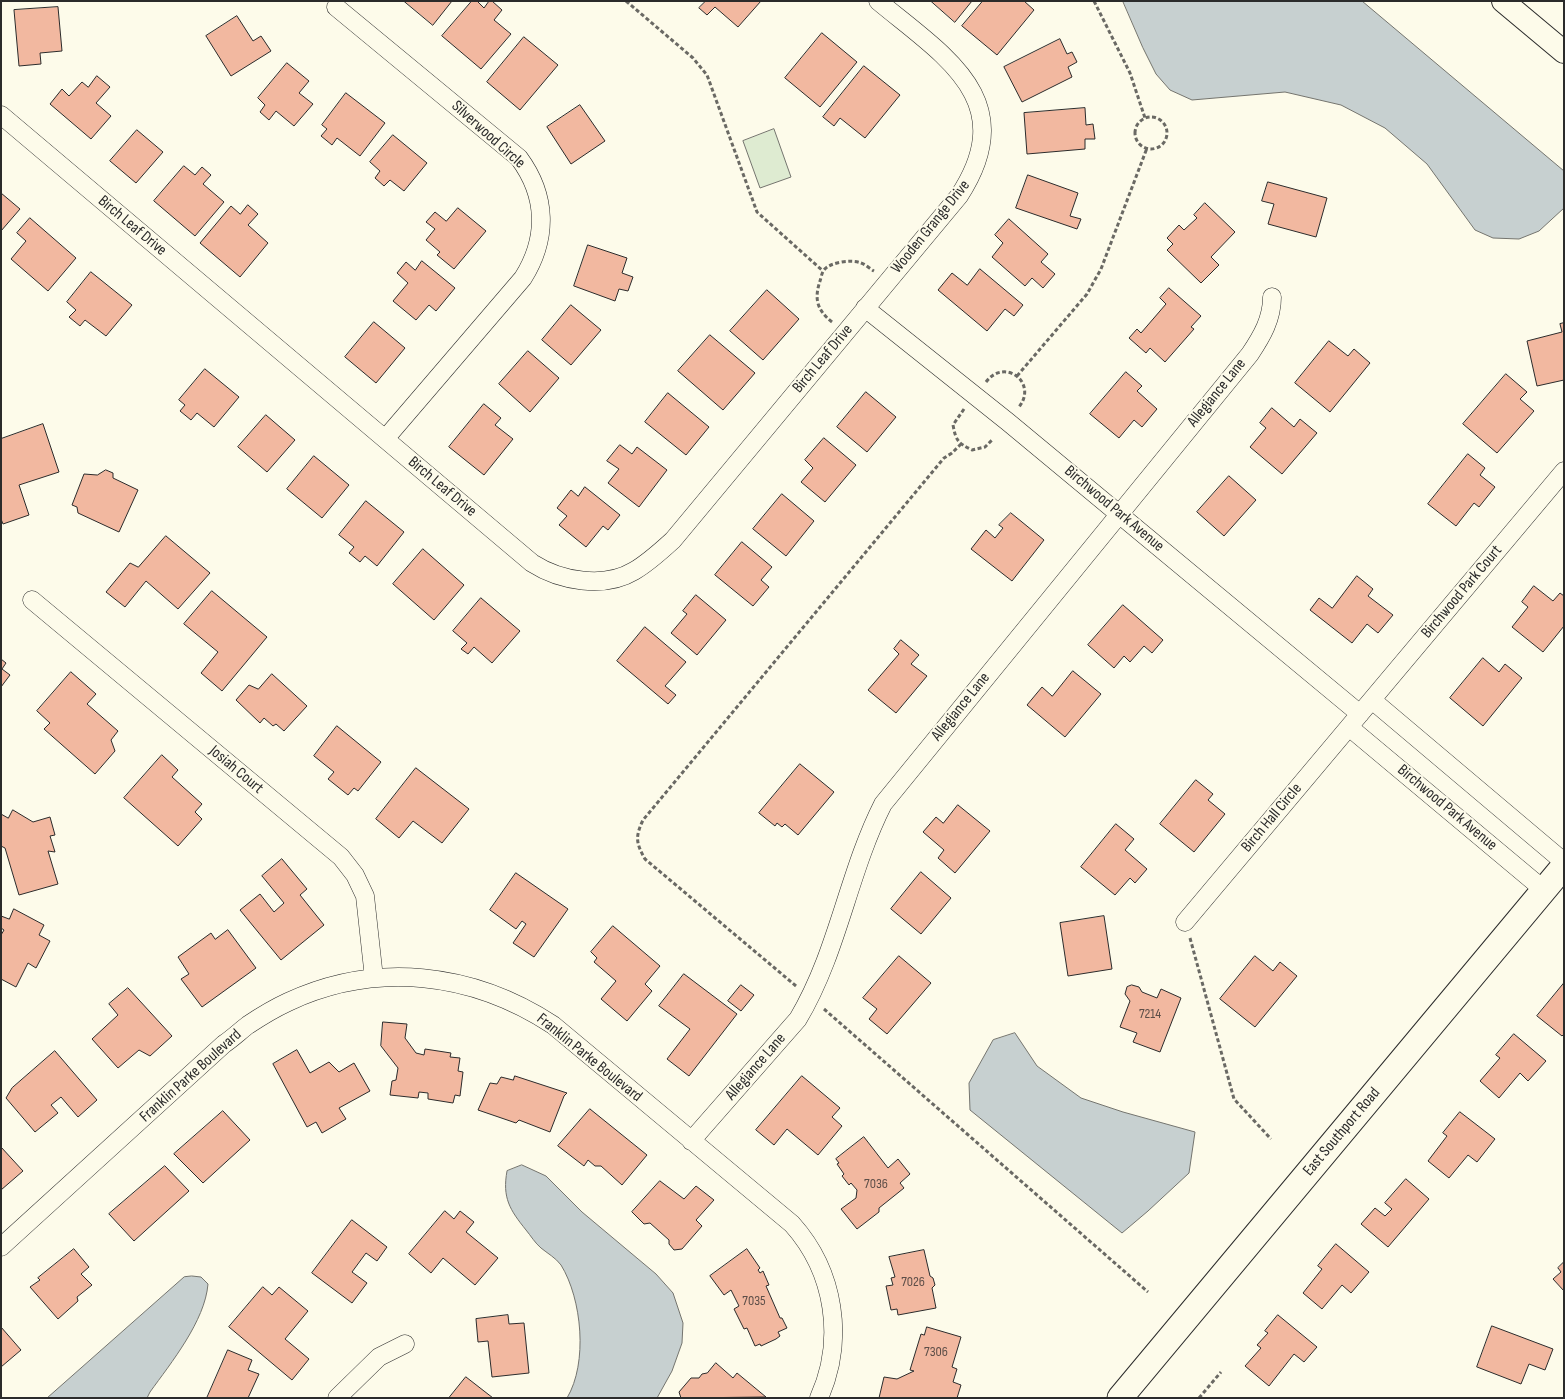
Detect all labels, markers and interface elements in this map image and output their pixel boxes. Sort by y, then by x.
street label: Silverwood Circle [447,97,529,173]
street label: Wooden Grange Drive [888,176,974,278]
street label: Birch Leaf Drive [94,192,170,260]
street label: Birch Leaf Drive [789,321,857,397]
street label: Allegiance Lane [1184,355,1250,431]
street label: Birch Leaf Drive [404,453,480,521]
street label: Birchwood Park Avenue [1060,462,1168,556]
street label: Birchwood Park Court [1417,542,1507,642]
street label: Allegiance Lane [928,669,994,745]
street label: Josiah Court [205,742,267,798]
street label: Birchwood Park Avenue [1393,761,1501,855]
street label: Birch Hall Circle [1238,780,1306,856]
house number: 7214 [1139,1006,1161,1022]
street label: Franklin Parke Boulevard [532,1010,646,1106]
street label: Franklin Parke Boulevard [136,1025,246,1127]
street label: Allegiance Lane [722,1030,790,1104]
street label: East Southport Road [1299,1084,1385,1180]
house number: 7036 [864,1176,888,1192]
house number: 7026 [901,1274,925,1290]
house number: 7035 [742,1293,766,1309]
house number: 7306 [924,1344,948,1360]

